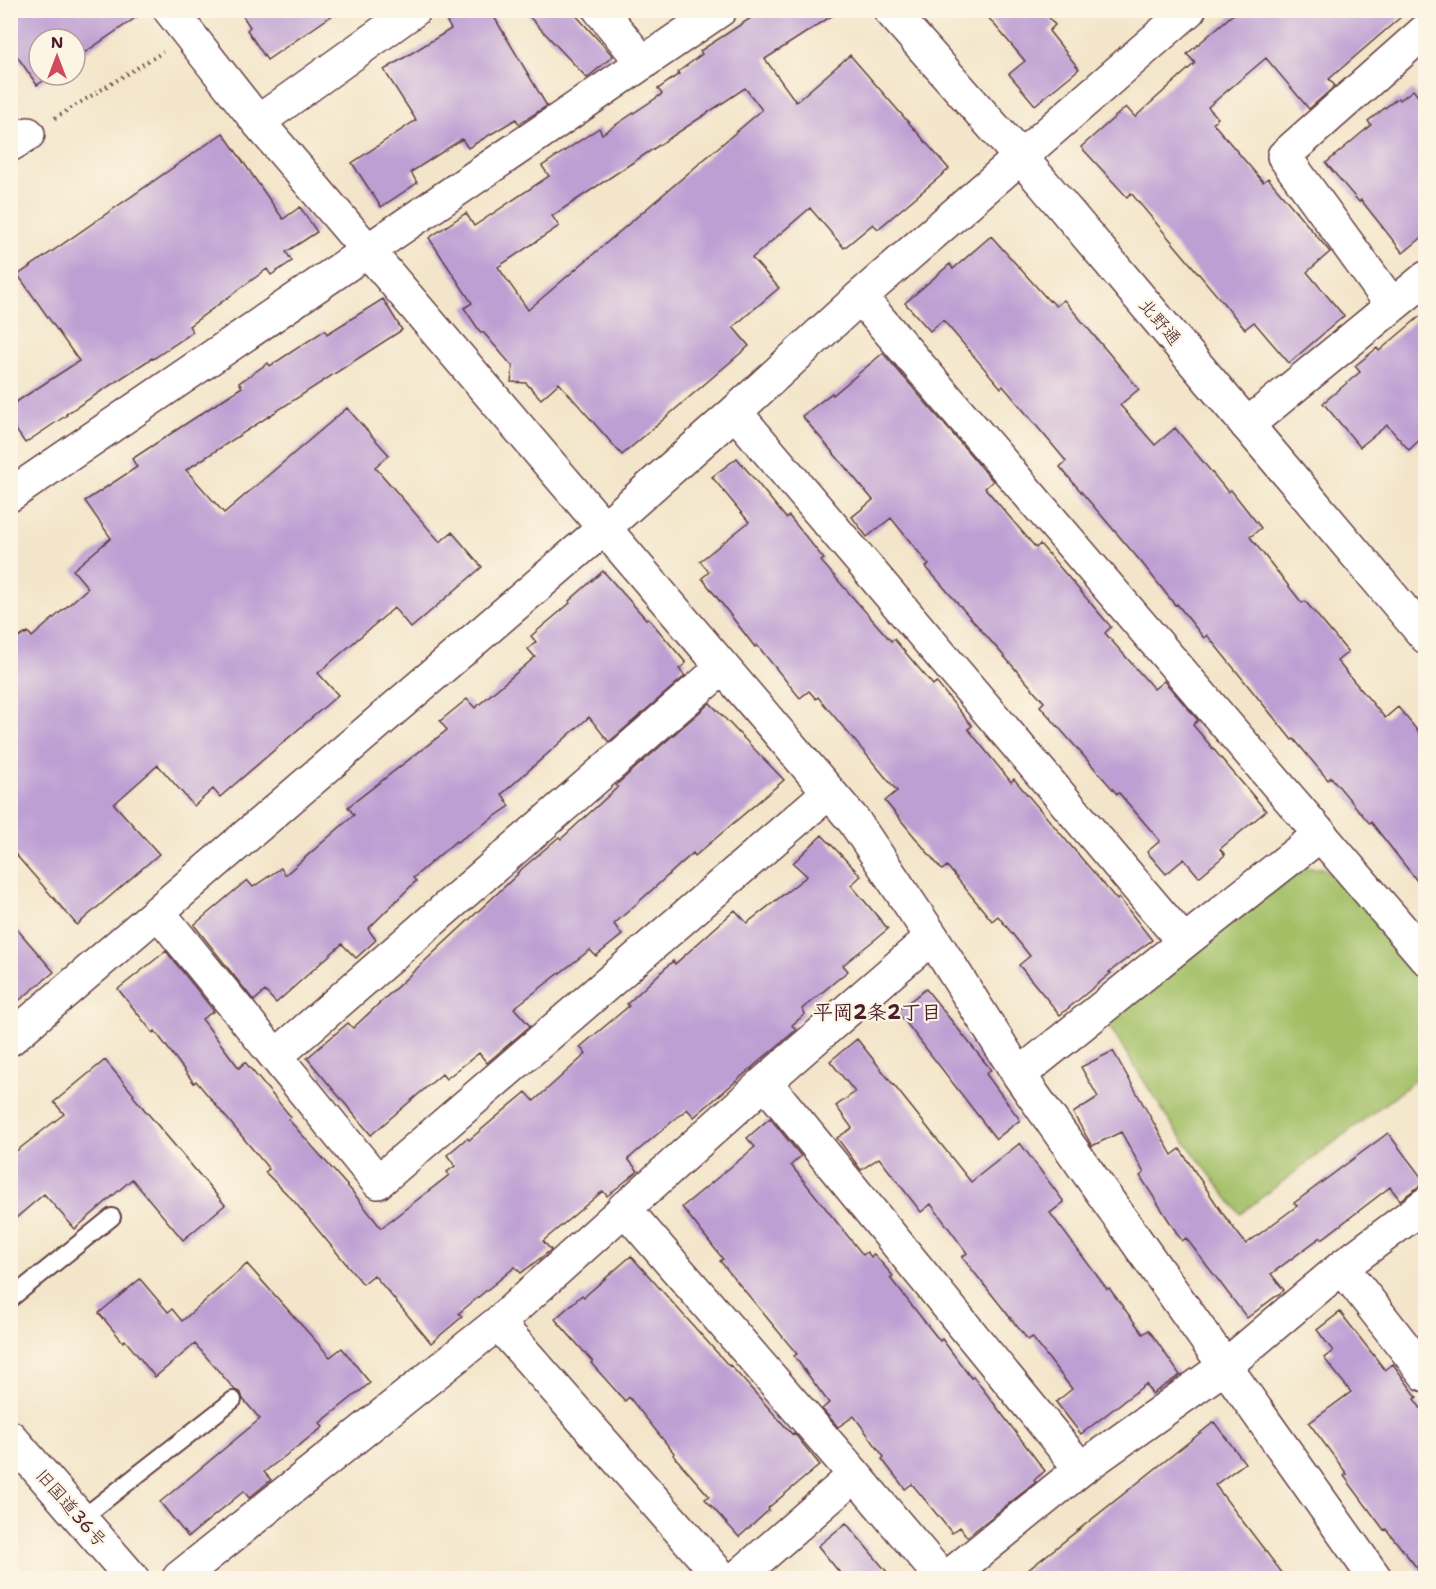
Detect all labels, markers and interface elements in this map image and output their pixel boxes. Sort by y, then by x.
north arrow [27,27,87,87]
text: N [51,32,63,53]
street label: 北野通 [1133,294,1187,350]
district label: 平岡2条2丁目 [813,999,941,1025]
street label: 旧国道36号 [30,1464,112,1552]

